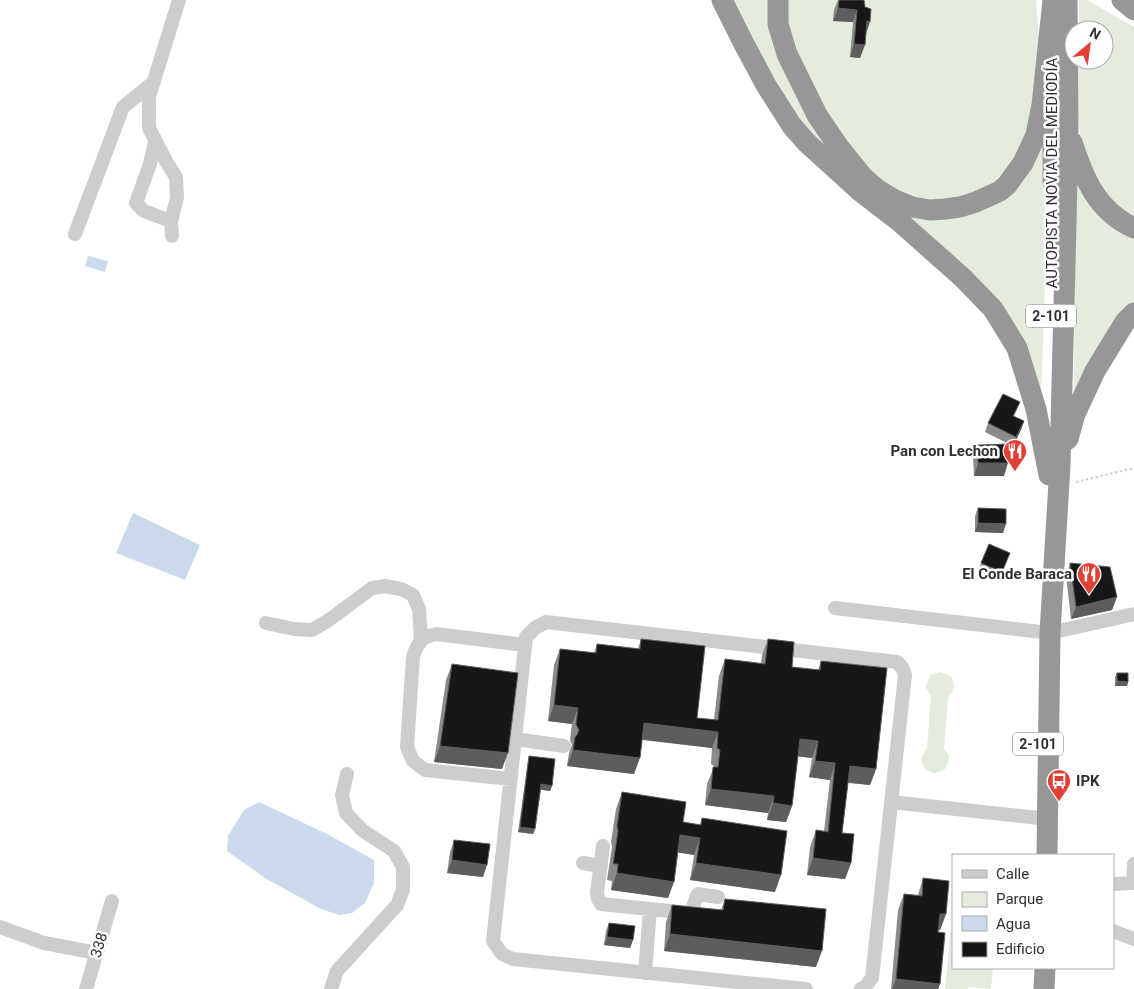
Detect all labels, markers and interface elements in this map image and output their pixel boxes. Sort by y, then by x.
north arrow [1064,20,1114,70]
text: N [1087,24,1104,43]
street label: AUTOPISTA NOVIA DEL MEDIODÍA [1043,57,1061,288]
road number: 2-101 [1026,304,1076,328]
restaurant icon: Pan con Lechon [1002,438,1028,472]
place label: Pan con Lechon [891,442,998,460]
restaurant icon: El Conde Baraca [1076,561,1102,595]
place label: El Conde Baraca [962,565,1072,583]
road number: 2-101 [1013,732,1063,756]
bus stop icon: IPK [1046,768,1072,802]
place label: IPK [1076,772,1100,790]
legend [952,854,1114,969]
text: Calle [996,865,1029,883]
text: Parque [996,890,1043,908]
text: Agua [996,915,1031,933]
street label: 338 [87,930,111,960]
text: Edificio [996,940,1045,958]

